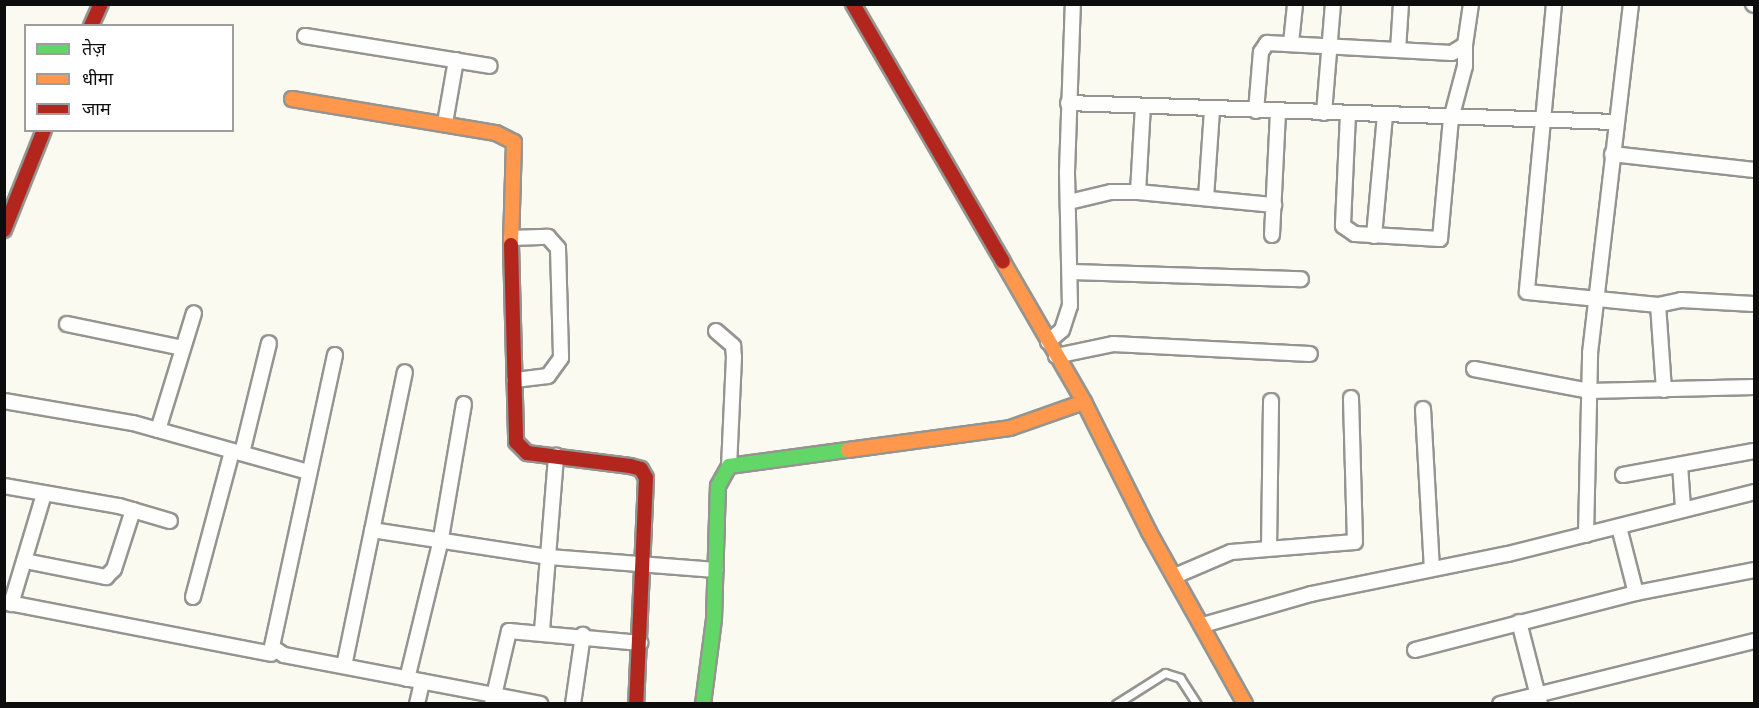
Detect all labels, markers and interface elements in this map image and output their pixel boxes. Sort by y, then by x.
legend [24,24,234,132]
text: तेज़ [82,36,106,63]
text: धीमा [82,66,113,93]
text: जाम [82,96,111,123]

